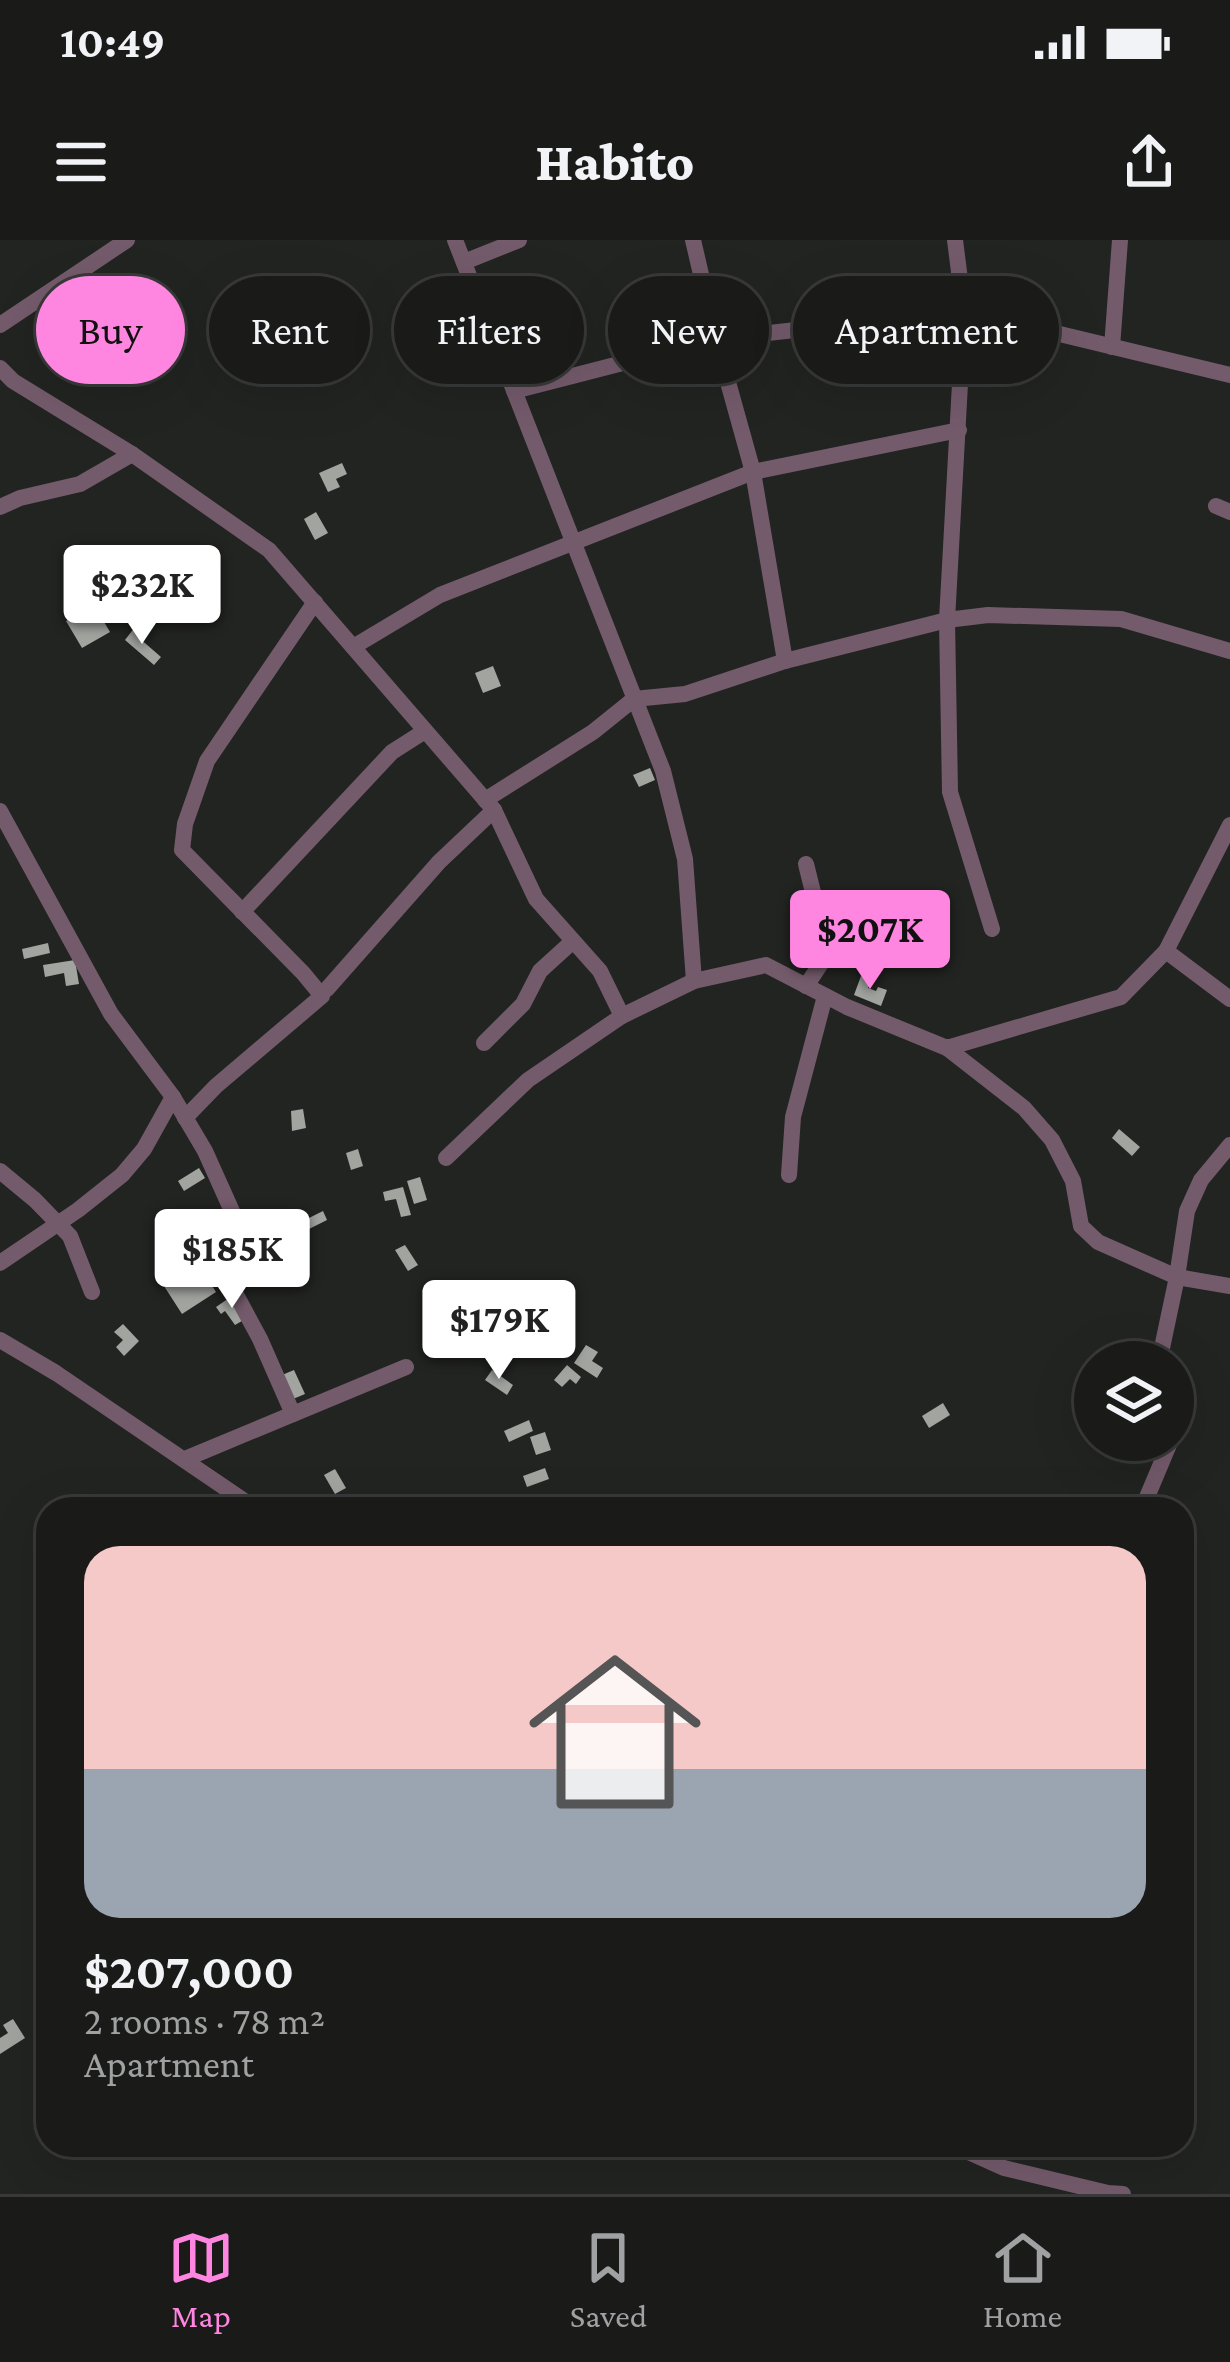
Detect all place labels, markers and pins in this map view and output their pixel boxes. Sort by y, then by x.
pin: $232K [58,545,226,647]
pin: $207K [786,890,954,992]
pin: $185K [148,1209,316,1311]
pin: $179K [415,1280,583,1382]

